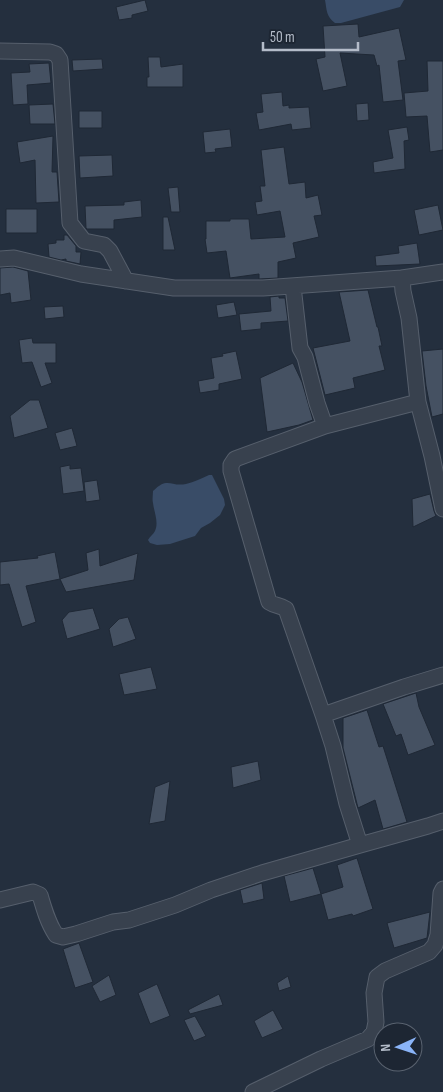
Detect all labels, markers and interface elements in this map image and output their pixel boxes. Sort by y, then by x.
scale bar [263,20,358,52]
text: 50 m [270,28,295,47]
north arrow [373,1022,423,1072]
text: N [377,1043,394,1052]

